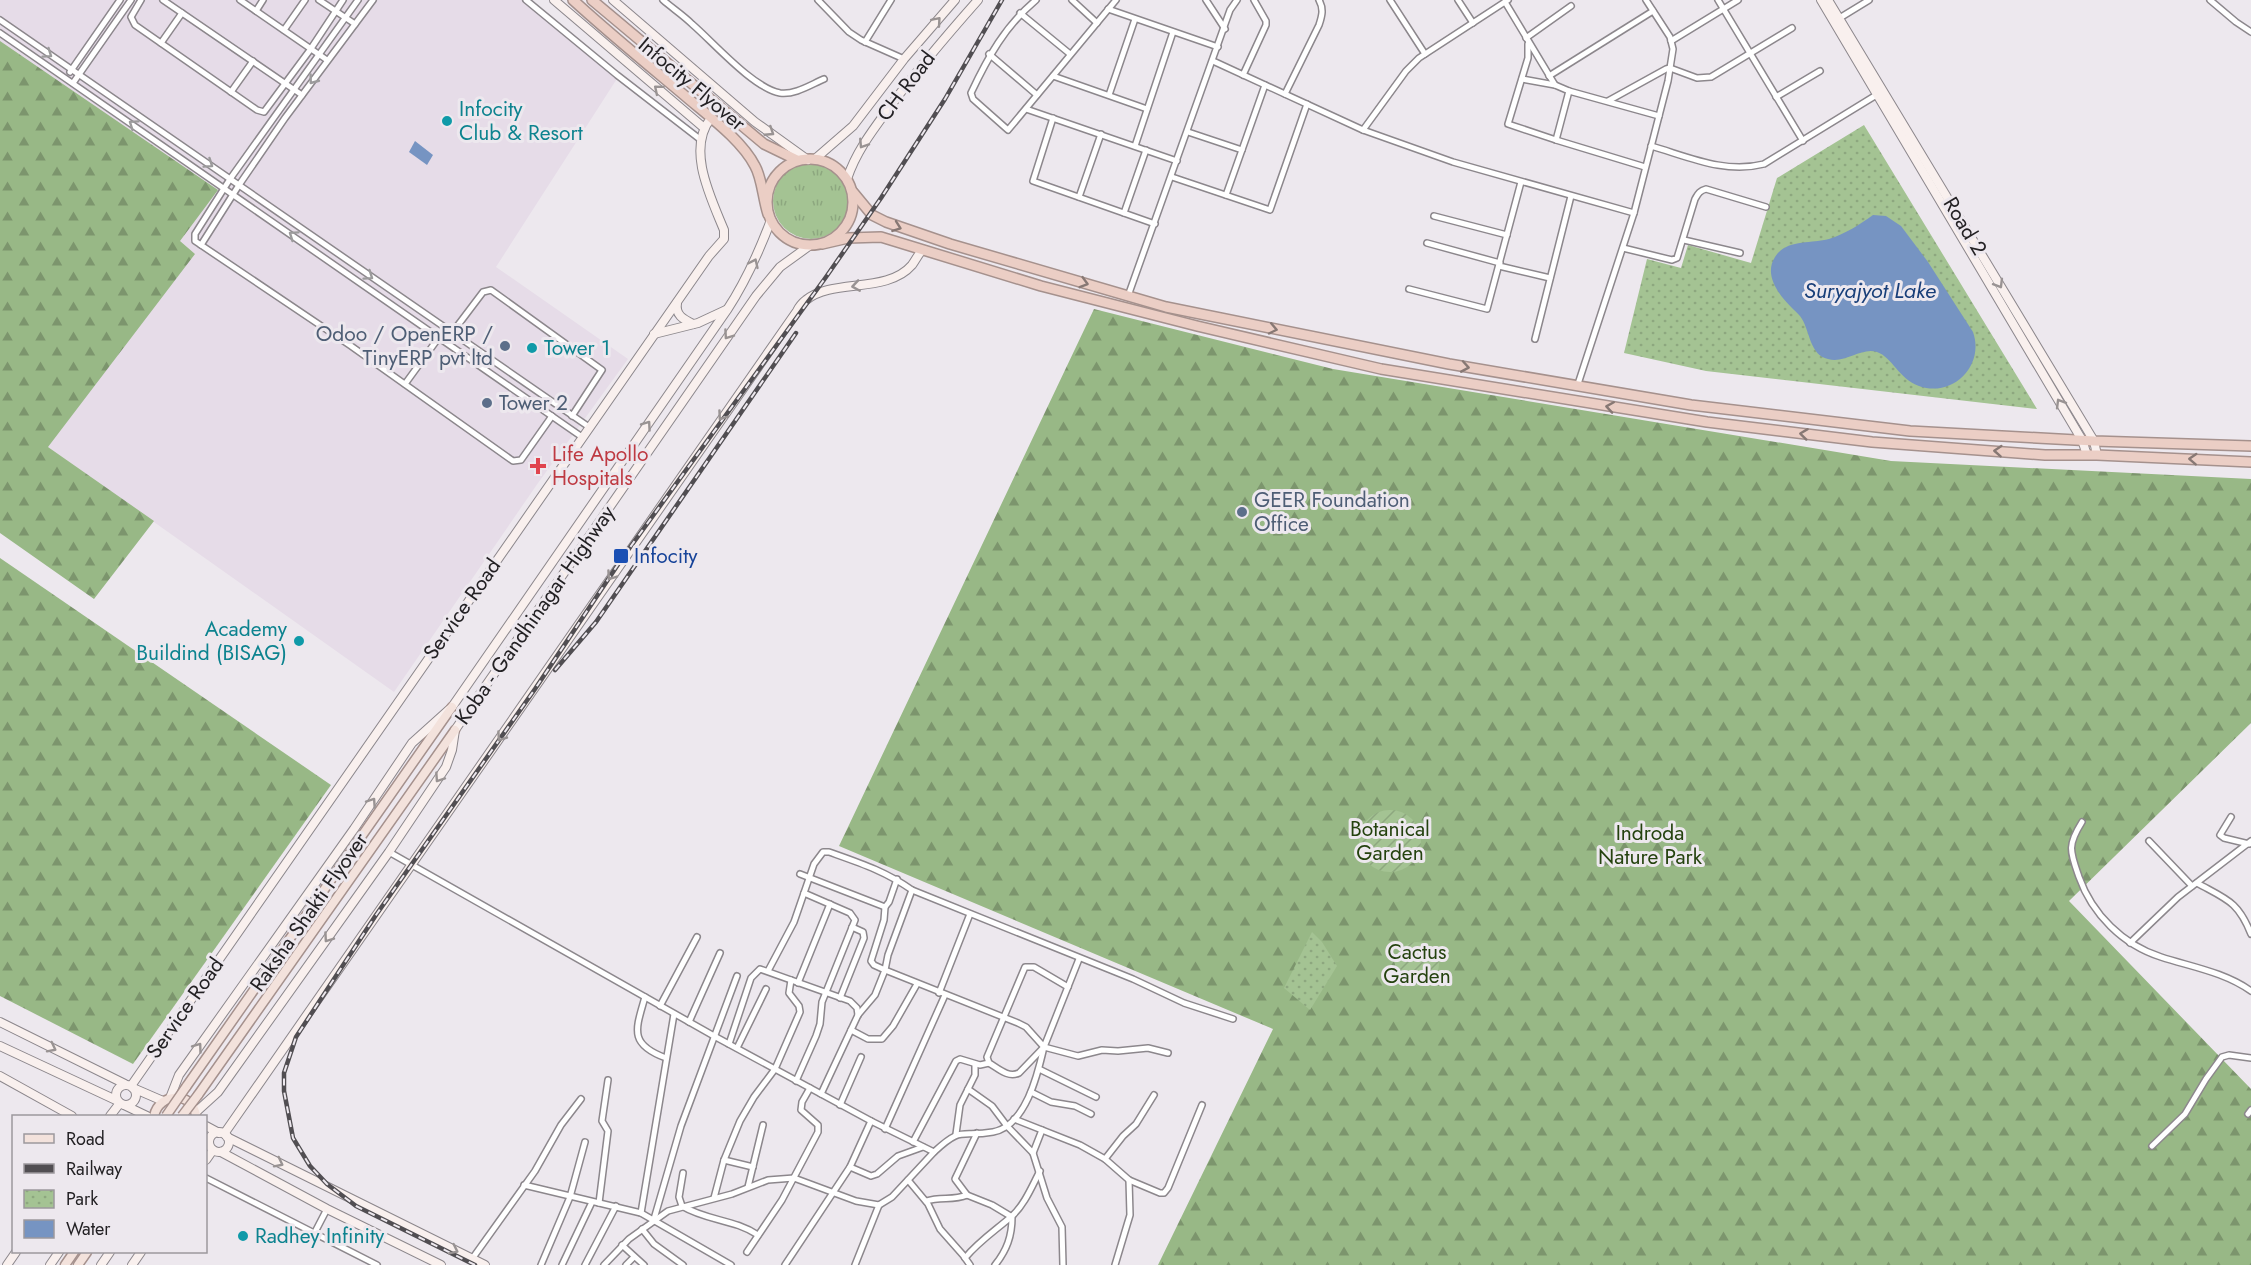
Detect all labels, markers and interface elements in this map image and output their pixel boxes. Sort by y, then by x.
one-way arrow [929,17,940,28]
street label: Infocity Flyover [632,30,753,138]
street label: CH Road [870,45,942,127]
one-way arrow [41,47,52,58]
one-way arrow [309,74,320,85]
one-way arrow [654,86,665,97]
place label: Infocity Club & Resort [459,94,583,148]
marker: Infocity Club & Resort [440,114,454,128]
one-way arrow [128,120,139,131]
one-way arrow [763,125,774,136]
one-way arrow [859,138,871,148]
one-way arrow [202,157,213,168]
street label: Road 2 [1936,191,1994,261]
one-way arrow [892,219,902,232]
one-way arrow [289,231,300,242]
one-way arrow [746,258,758,269]
one-way arrow [362,269,373,280]
water label: Suryajyot Lake [1804,274,1936,306]
one-way arrow [1078,276,1089,288]
one-way arrow [1992,278,2004,288]
one-way arrow [851,280,860,292]
place label: Odoo / OpenERP / TinyERP pvt ltd [316,319,493,373]
one-way arrow [1268,321,1278,334]
one-way arrow [724,329,735,340]
place label: Tower 1 [544,333,611,363]
marker: Odoo / OpenERP / TinyERP pvt ltd [498,339,512,353]
marker: Tower 1 [525,341,539,355]
one-way arrow [1459,360,1469,373]
place label: Tower 2 [499,388,568,418]
marker: Tower 2 [480,396,494,410]
one-way arrow [2056,399,2067,409]
one-way arrow [1606,402,1615,414]
one-way arrow [718,409,729,420]
one-way arrow [640,421,651,432]
one-way arrow [1799,428,1808,441]
place label: Life Apollo Hospitals [552,439,648,493]
one-way arrow [1993,445,2002,458]
one-way arrow [2188,453,2197,466]
marker: Life Apollo Hospitals [529,457,547,475]
place label: GEER Foundation Office [1254,485,1410,539]
street label: Koba - Gandhinagar Highway [448,499,623,731]
marker: GEER Foundation Office [1235,505,1249,519]
place label: Infocity [634,541,698,571]
marker: Infocity [612,547,630,565]
street label: Service Road [416,552,508,666]
one-way arrow [607,570,619,580]
place label: Academy Buildind (BISAG) [136,614,288,668]
marker: Academy Buildind (BISAG) [292,634,306,648]
one-way arrow [497,730,508,741]
one-way arrow [435,771,446,782]
one-way arrow [365,798,376,809]
park label: Botanical Garden [1350,814,1430,868]
park label: Indroda Nature Park [1598,818,1703,872]
street label: Raksha Shakti Flyover [243,826,376,998]
one-way arrow [324,931,335,942]
park label: Cactus Garden [1383,937,1451,991]
street label: Service Road [139,951,231,1065]
one-way arrow [46,1041,57,1053]
one-way arrow [191,1043,202,1054]
legend [12,1115,207,1253]
text: Road [66,1126,105,1152]
text: Railway [66,1156,122,1182]
one-way arrow [273,1156,284,1168]
text: Park [66,1186,98,1212]
text: Water [66,1216,111,1242]
place label: Radhey Infinity [255,1221,385,1251]
marker: Radhey Infinity [236,1229,250,1243]
one-way arrow [447,1243,458,1254]

